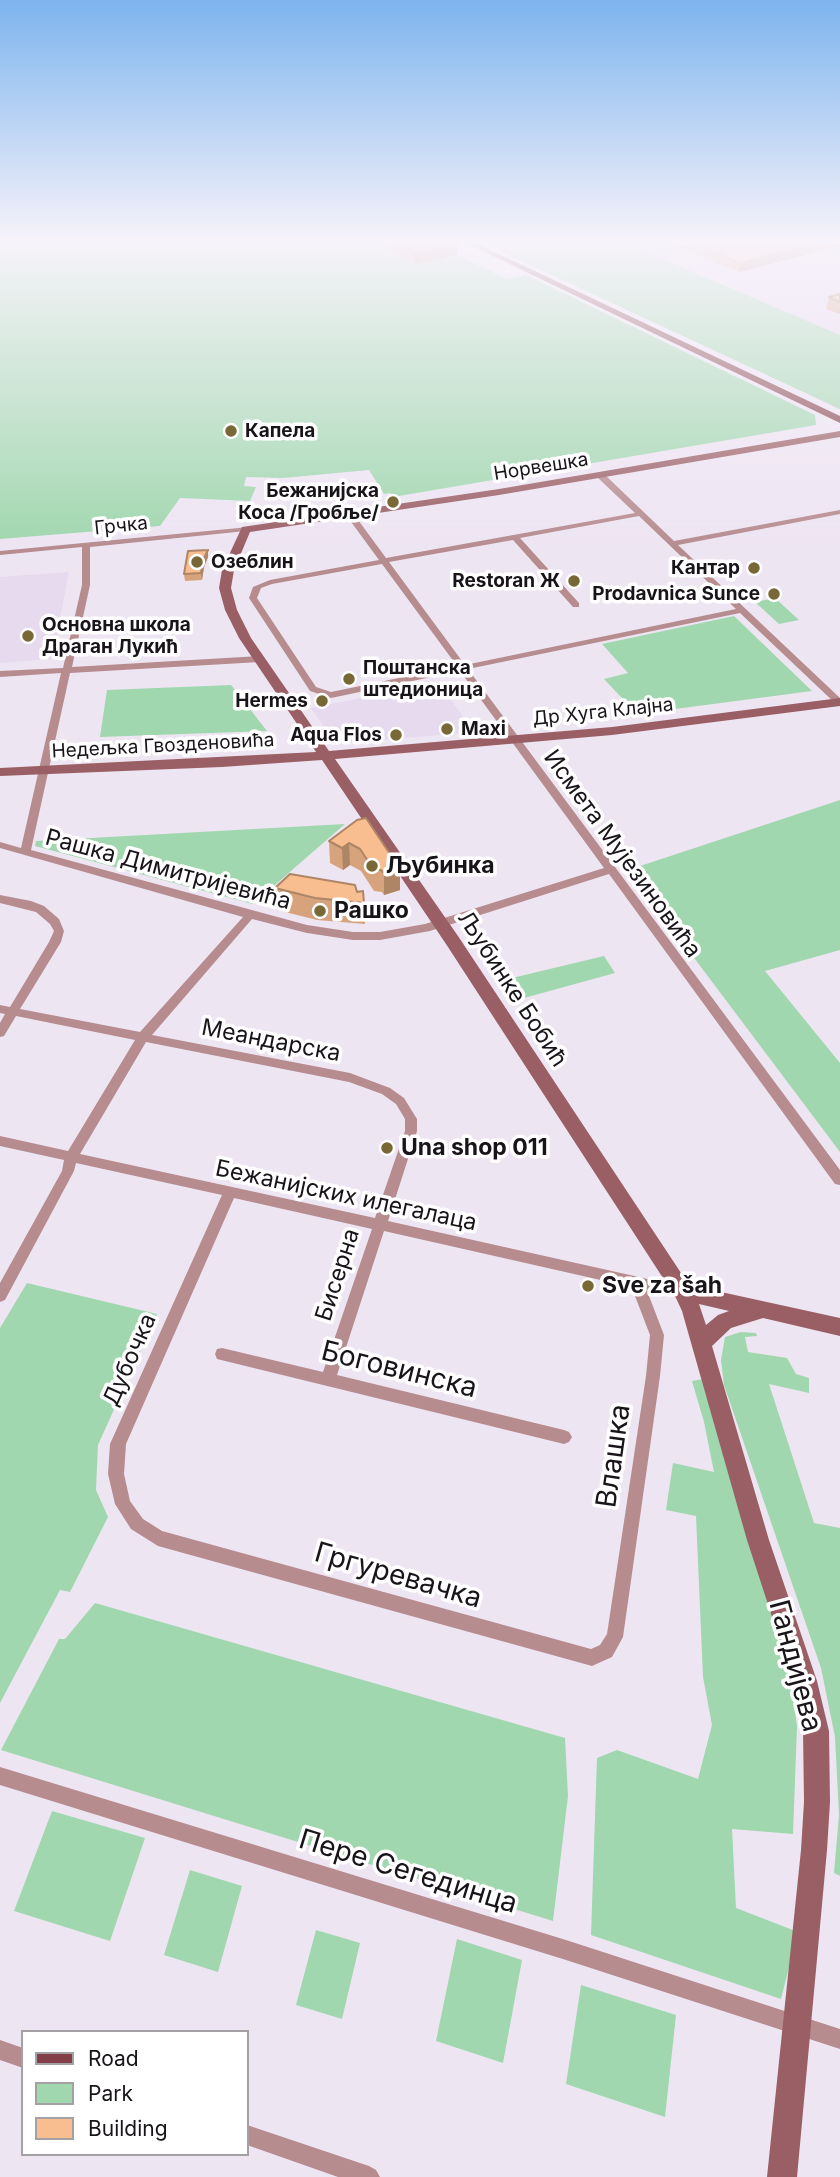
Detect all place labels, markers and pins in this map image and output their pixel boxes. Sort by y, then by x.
place label: Капела [245,420,315,442]
marker: Капела [223,423,239,439]
place label: Бежанијска Коса /Гробље/ [238,480,379,524]
marker: Бежанијска Коса /Гробље/ [385,494,401,510]
place label: Озеблин [211,551,294,573]
marker: Озеблин [189,554,205,570]
place label: Кантар [671,557,740,579]
marker: Кантар [746,560,762,576]
place label: Restoran Ж [452,570,560,592]
marker: Restoran Ж [566,573,582,589]
place label: Prodavnica Sunce [592,583,760,605]
marker: Prodavnica Sunce [766,586,782,602]
place label: Основна школа Драган Лукић [42,614,191,658]
marker: Основна школа Драган Лукић [20,628,36,644]
place label: Поштанска штедионица [363,657,483,701]
marker: Поштанска штедионица [341,671,357,687]
place label: Hermes [235,690,308,712]
marker: Hermes [314,693,330,709]
place label: Maxi [461,718,506,740]
marker: Maxi [439,721,455,737]
place label: Aqua Flos [290,724,382,746]
marker: Aqua Flos [388,727,404,743]
place label: Љубинка [386,852,495,880]
marker: Љубинка [364,858,380,874]
place label: Рашко [334,897,409,925]
marker: Рашко [312,903,328,919]
place label: Una shop 011 [401,1134,548,1162]
marker: Una shop 011 [379,1140,395,1156]
place label: Sve za šah [602,1272,722,1300]
marker: Sve za šah [580,1278,596,1294]

